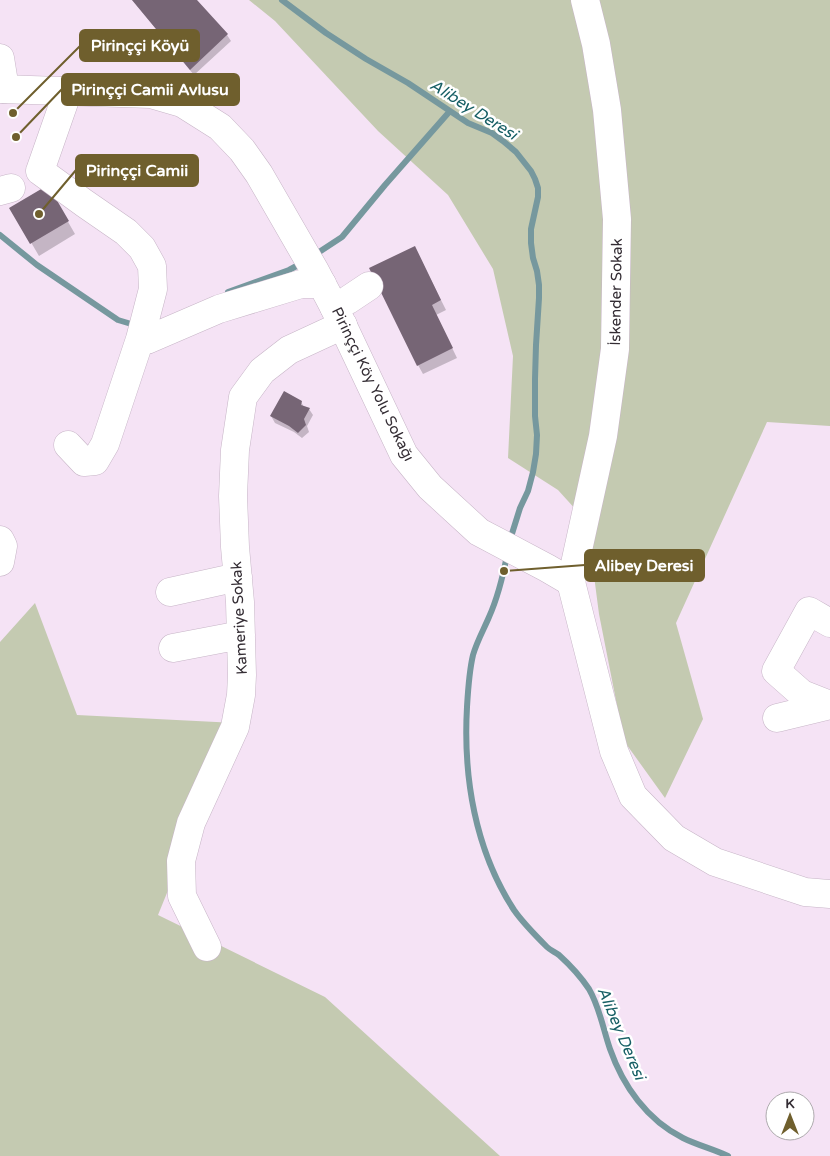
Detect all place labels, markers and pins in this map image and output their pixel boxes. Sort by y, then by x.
callout: Pirinççi Köyü [80,30,199,61]
callout: Pirinççi Camii Avlusu [62,74,239,105]
callout: Pirinççi Camii [76,155,198,186]
callout: Alibey Deresi [585,550,704,581]

